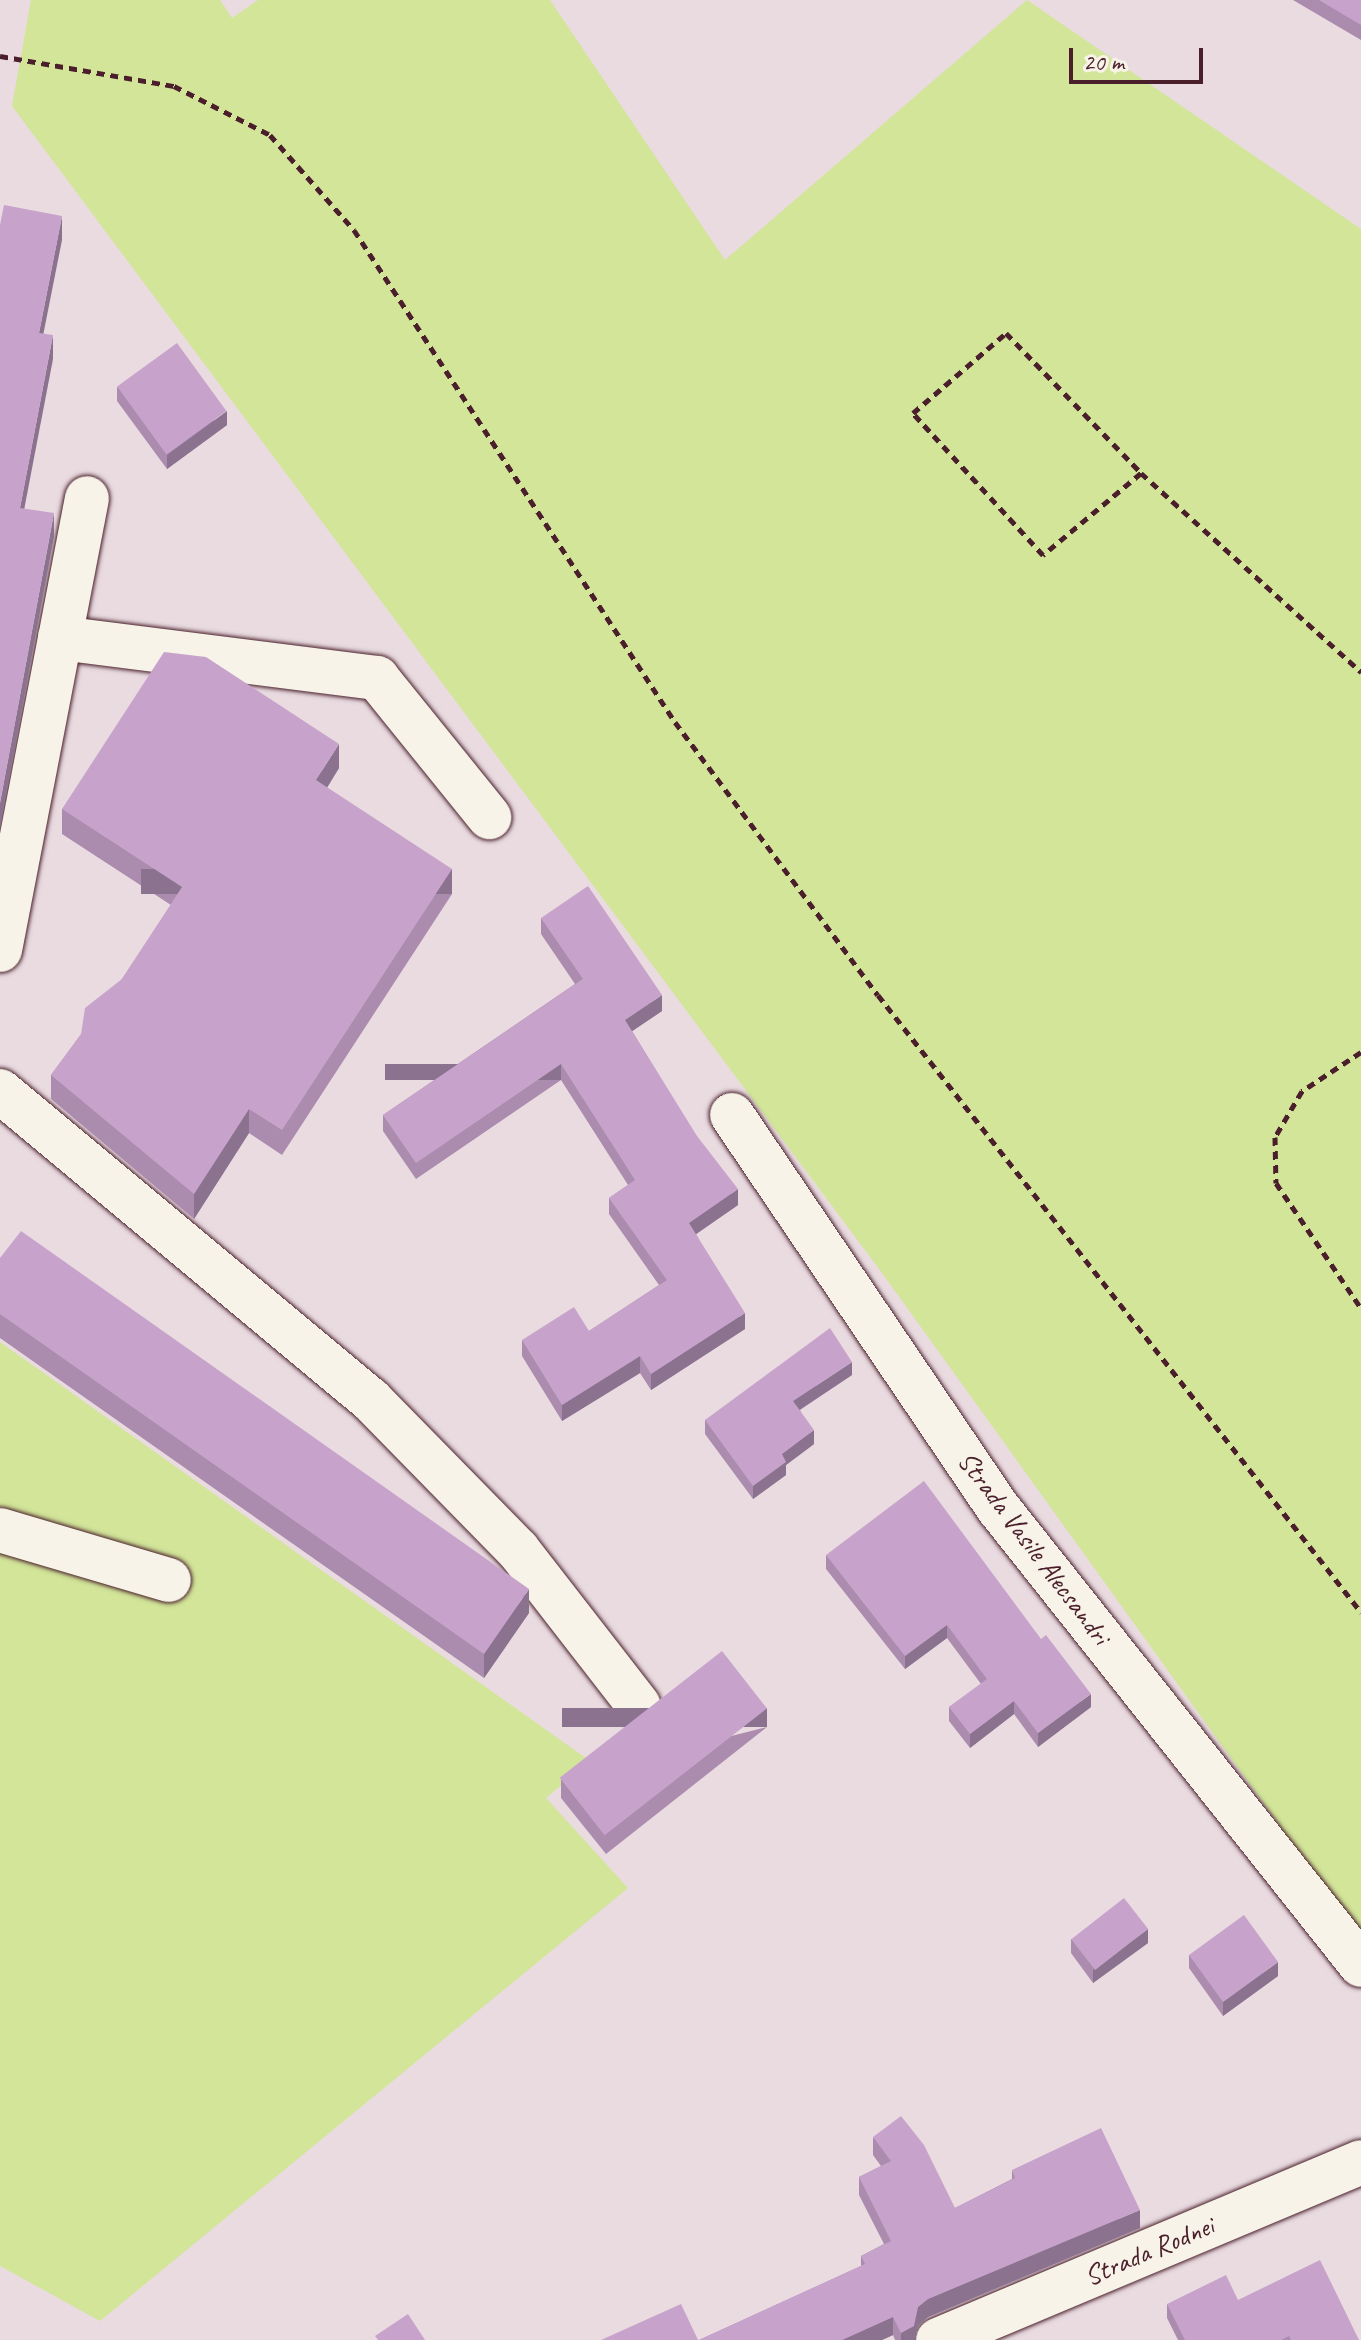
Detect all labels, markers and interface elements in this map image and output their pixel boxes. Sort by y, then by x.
scale bar [1073,32,1207,82]
text: 20 m [1083,47,1124,77]
street label: Strada Vasile Alecsandri [951,1445,1117,1651]
street label: Strada Rodnei [1079,2209,1219,2293]

